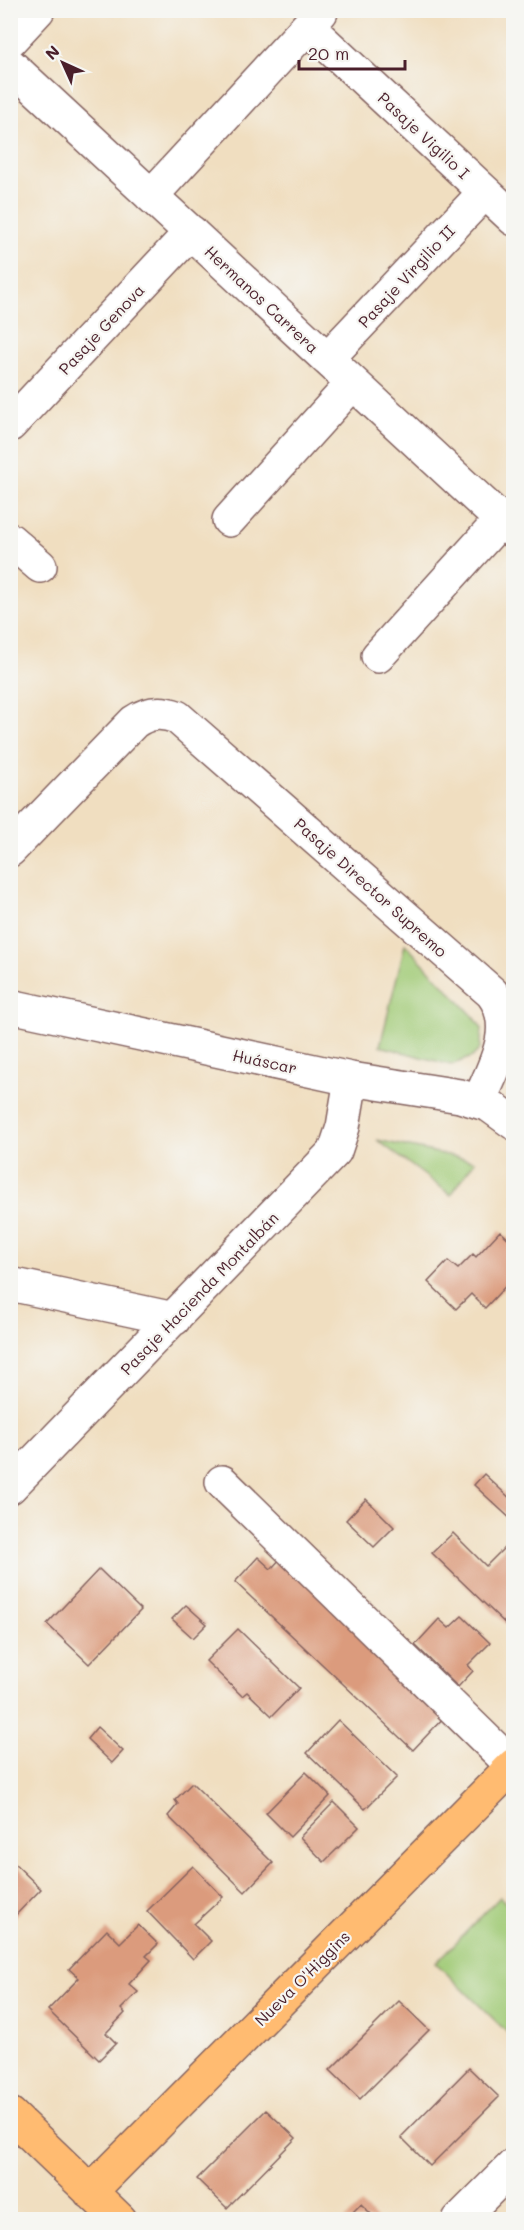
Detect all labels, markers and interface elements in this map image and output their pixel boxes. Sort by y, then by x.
north arrow [33,33,93,93]
scale bar [299,33,406,71]
text: N [40,40,64,64]
text: 20 m [308,41,349,65]
street label: Pasaje Vigilio I [374,87,474,183]
street label: Pasaje Virgilio II [353,220,459,332]
street label: Hermanos Carrera [200,241,324,357]
street label: Pasaje Genova [54,279,148,379]
street label: Pasaje Director Supremo [290,813,452,961]
street label: Huáscar [231,1044,299,1078]
street label: Pasaje Hacienda Montalbán [115,1207,283,1379]
street label: Nueva O'Higgins [250,1926,354,2030]

